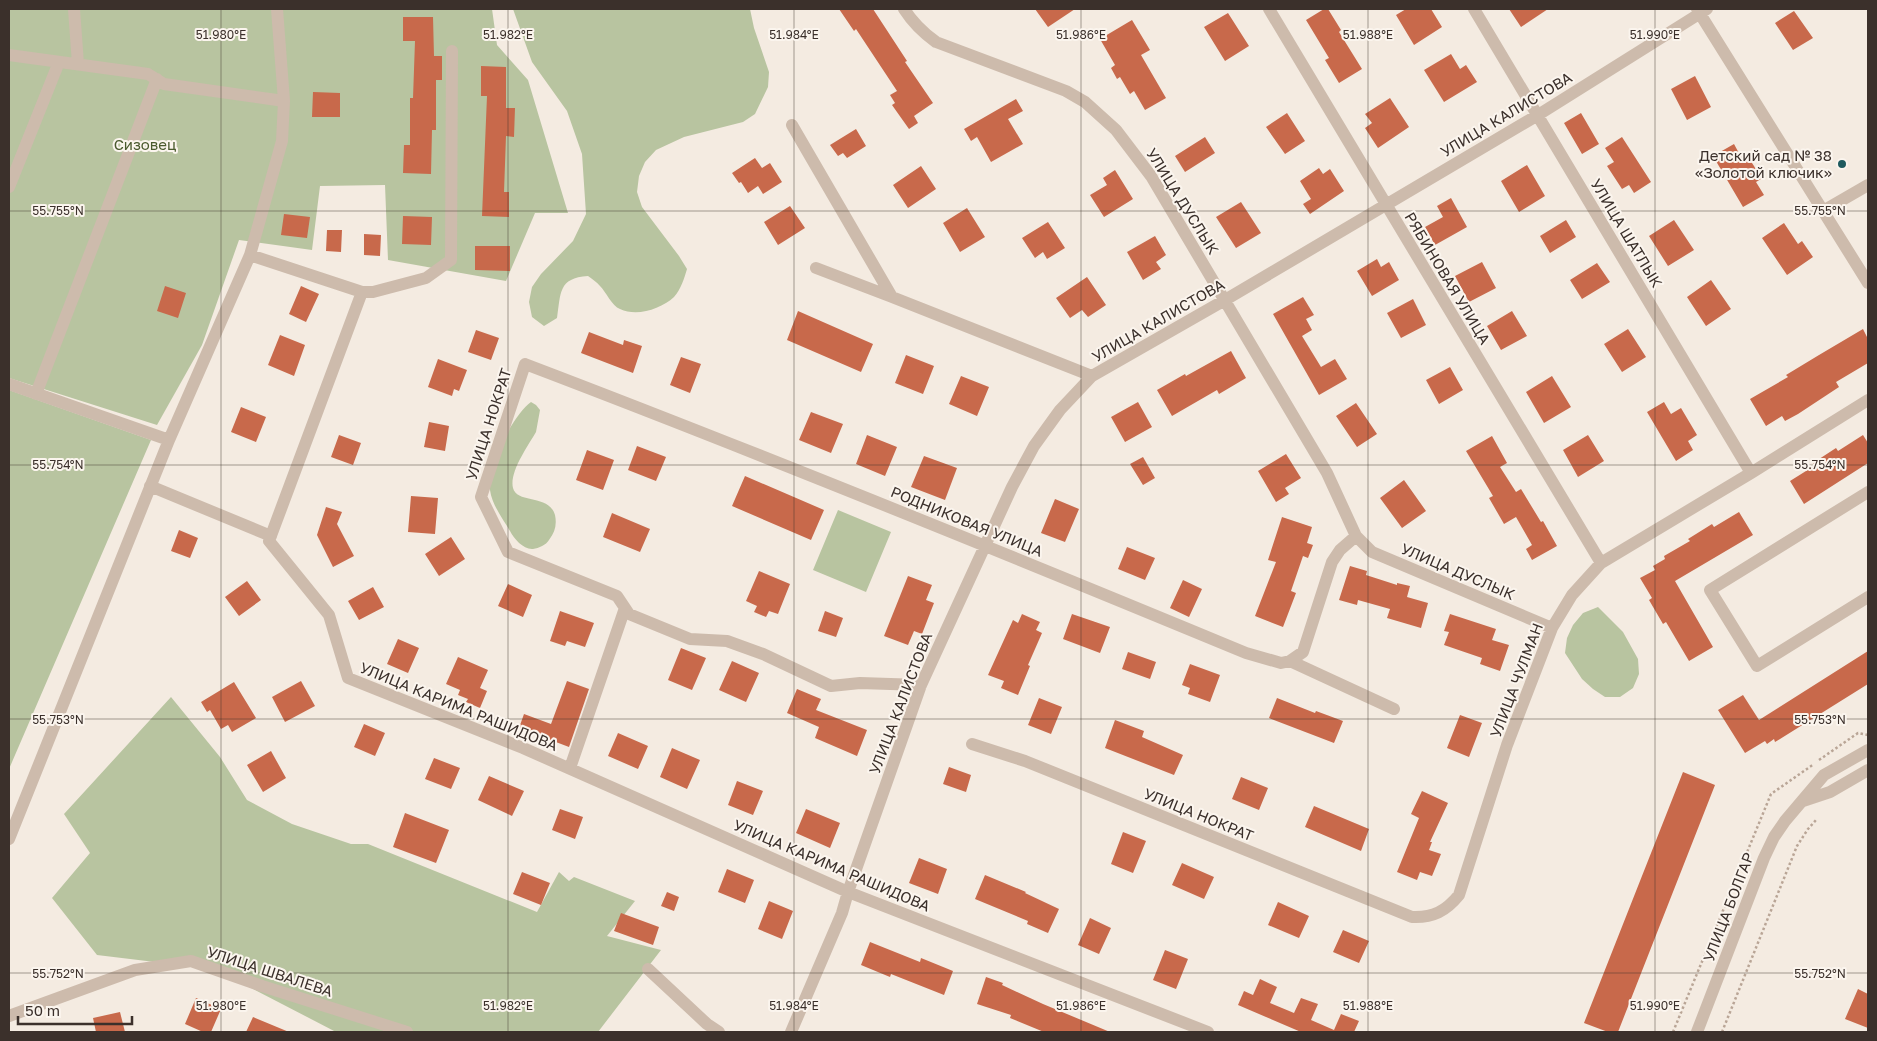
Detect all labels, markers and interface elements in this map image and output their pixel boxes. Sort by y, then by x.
text: 51.980°E [196,27,246,42]
text: 51.982°E [483,27,533,42]
text: 51.984°E [769,27,819,42]
text: 51.986°E [1056,27,1106,42]
text: 51.988°E [1343,27,1393,42]
text: 51.990°E [1630,27,1680,42]
street label: УЛИЦА КАЛИСТОВА [1437,68,1575,160]
park label: Сизовец [114,135,176,153]
street label: УЛИЦА ДУСЛЫК [1143,144,1223,258]
place label: Детский сад № 38 «Золотой ключик» [1695,146,1832,181]
marker: Детский сад № 38 «Золотой ключик» [1836,158,1848,170]
street label: УЛИЦА ШАТЛЫК [1587,175,1667,291]
text: 55.755°N [32,203,84,218]
text: 55.755°N [1794,203,1846,218]
street label: РЯБИНОВАЯ УЛИЦА [1401,209,1495,347]
street label: УЛИЦА КАЛИСТОВА [1089,275,1227,365]
street label: УЛИЦА НОКРАТ [461,366,515,482]
text: 55.754°N [32,457,84,472]
text: 55.754°N [1794,457,1846,472]
street label: РОДНИКОВАЯ УЛИЦА [888,482,1046,560]
street label: УЛИЦА ДУСЛЫК [1398,539,1518,603]
street label: УЛИЦА ЧУЛМАН [1486,620,1546,740]
street label: УЛИЦА КАЛИСТОВА [865,630,935,776]
street label: УЛИЦА КАРИМА РАШИДОВА [357,658,561,754]
text: 55.753°N [32,712,84,727]
text: 55.753°N [1794,712,1846,727]
street label: УЛИЦА НОКРАТ [1141,784,1257,844]
street label: УЛИЦА КАРИМА РАШИДОВА [731,815,933,915]
street label: УЛИЦА БОЛГАР [1699,850,1757,964]
street label: УЛИЦА ШВАЛЕВА [205,942,335,1000]
text: 55.752°N [32,966,84,981]
text: 55.752°N [1794,966,1846,981]
scale bar [18,994,131,1026]
text: 51.980°E [196,998,246,1013]
text: 51.982°E [483,998,533,1013]
text: 51.984°E [769,998,819,1013]
text: 51.986°E [1056,998,1106,1013]
text: 51.988°E [1343,998,1393,1013]
text: 51.990°E [1630,998,1680,1013]
text: 50 m [25,1001,60,1019]

